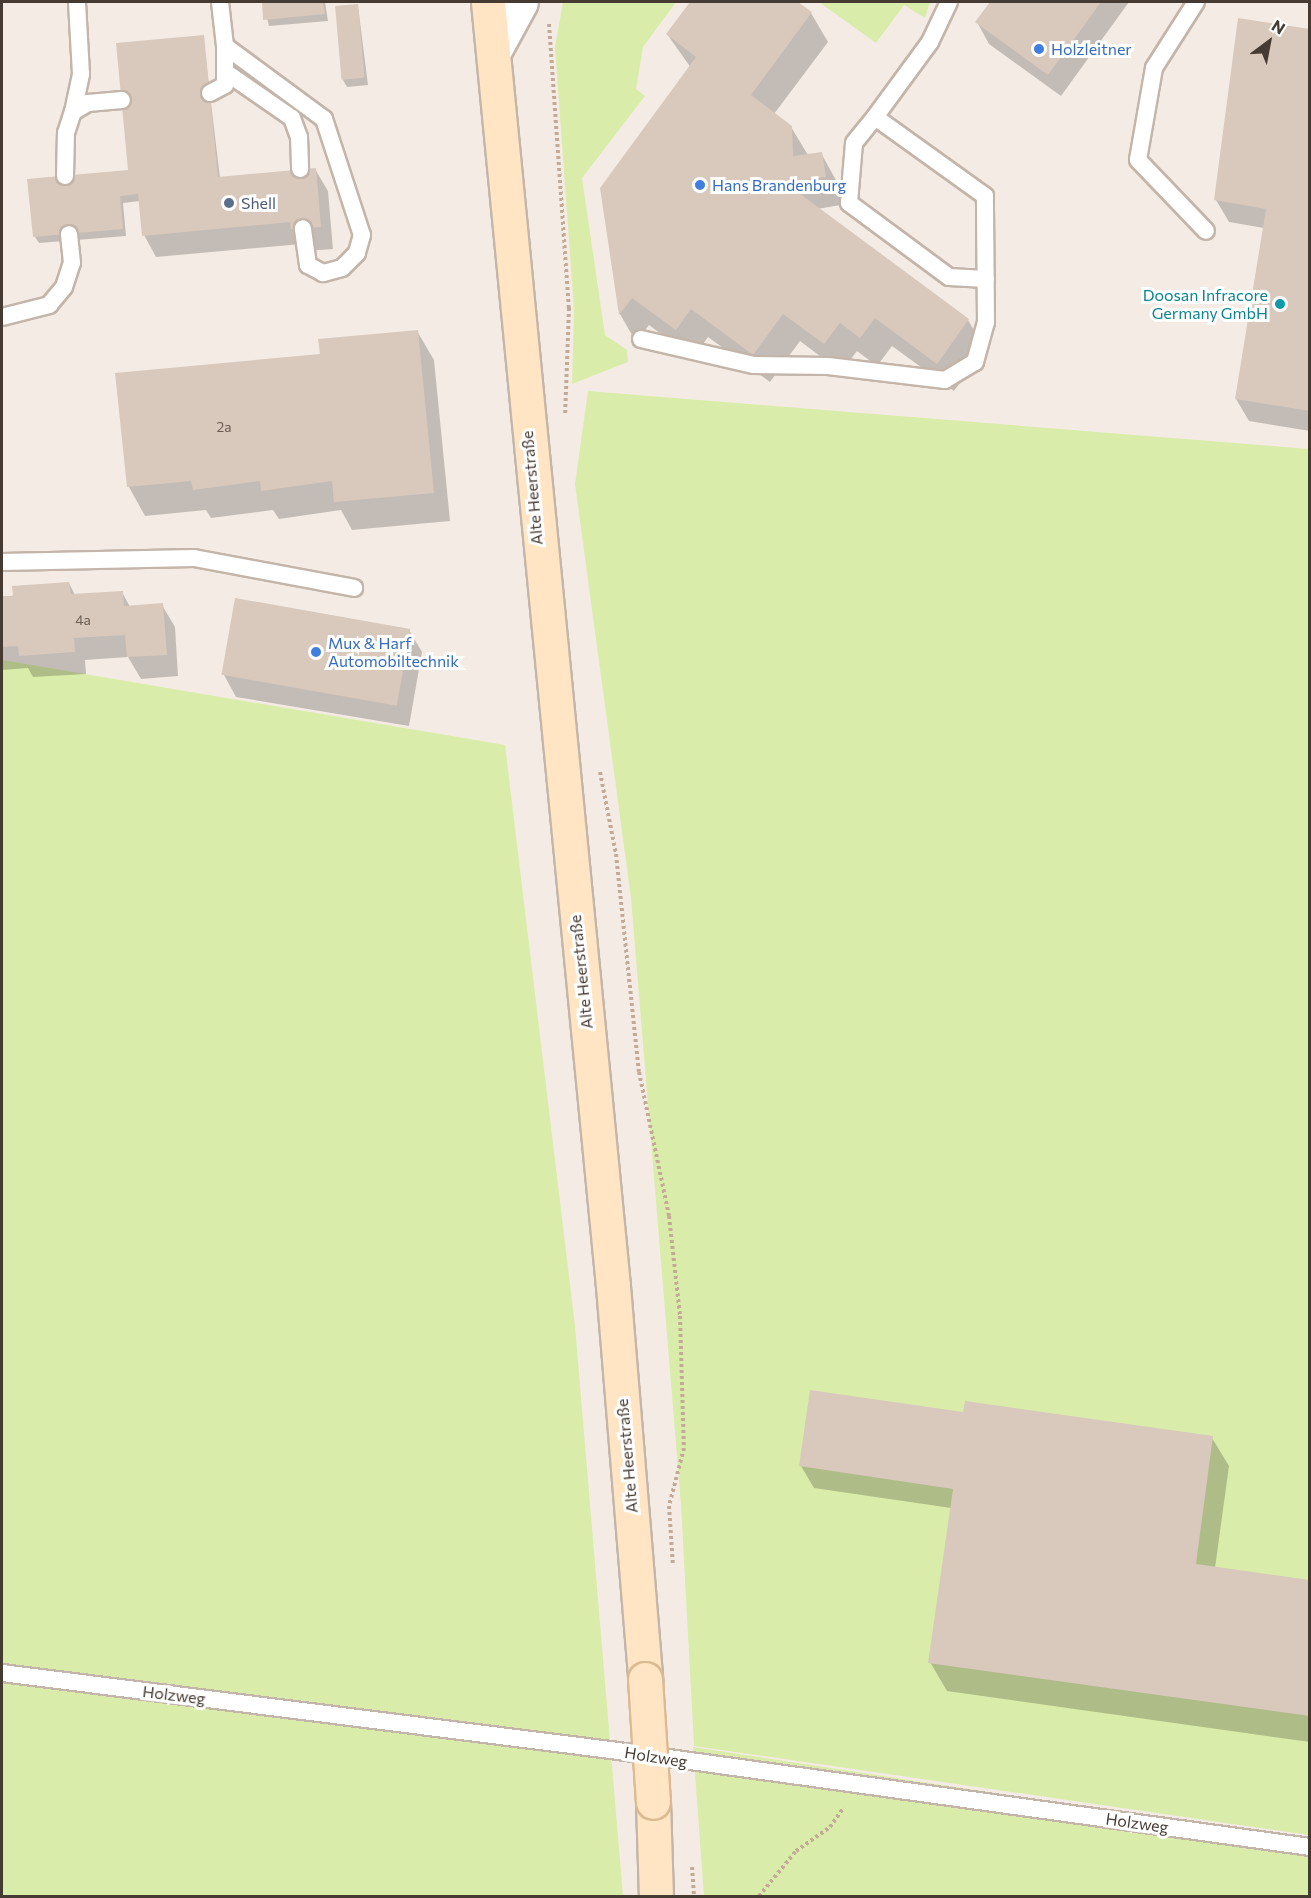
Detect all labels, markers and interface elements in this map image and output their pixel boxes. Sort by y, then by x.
north arrow [1239,12,1299,72]
text: N [1269,15,1289,38]
place label: Holzleitner [1051,39,1132,59]
marker: Holzleitner [1032,42,1046,56]
place label: Hans Brandenburg [712,175,846,195]
marker: Hans Brandenburg [693,178,707,192]
place label: Shell [241,193,276,213]
marker: Shell [222,196,236,210]
place label: Doosan Infracore Germany GmbH [1143,285,1268,323]
marker: Doosan Infracore Germany GmbH [1273,297,1287,311]
house number: 2a [216,419,232,435]
street label: Alte Heerstraße [517,430,547,546]
house number: 4a [75,612,91,628]
place label: Mux & Harf Automobiltechnik [328,633,459,671]
marker: Mux & Harf Automobiltechnik [309,645,323,659]
street label: Alte Heerstraße [565,914,597,1030]
street label: Alte Heerstraße [612,1398,642,1514]
street label: Holzweg [141,1682,207,1708]
street label: Holzweg [623,1743,689,1771]
street label: Holzweg [1104,1809,1170,1837]

